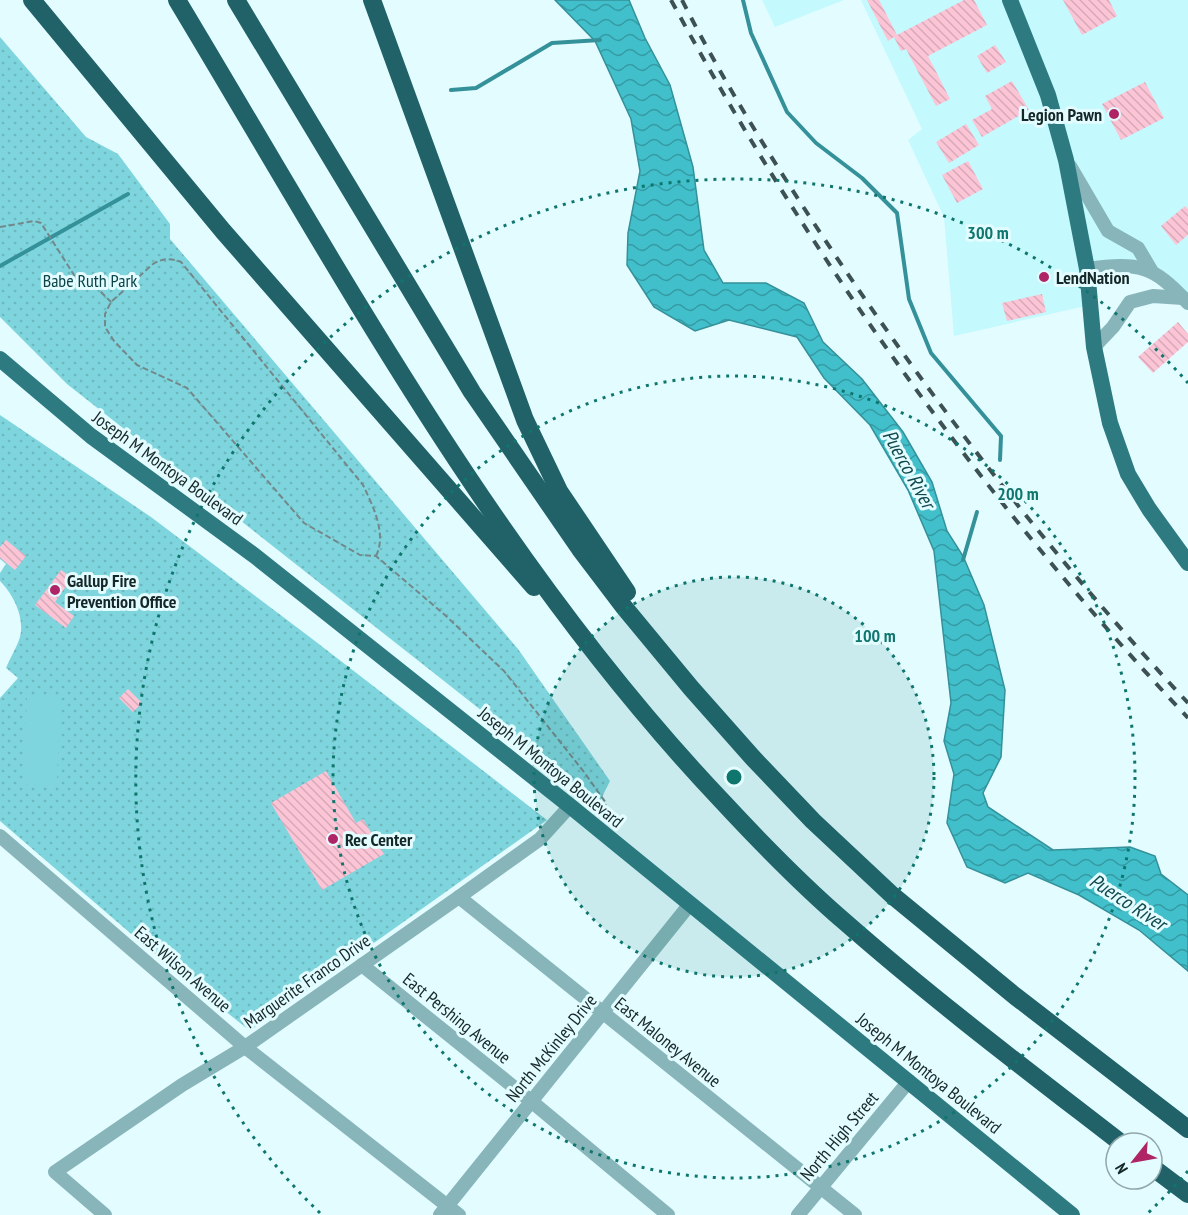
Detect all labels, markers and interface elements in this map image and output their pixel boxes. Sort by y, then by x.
place label: Legion Pawn [1021,103,1102,126]
marker: Legion Pawn [1107,107,1121,121]
text: 300 m [967,221,1009,244]
place label: LendNation [1056,266,1130,289]
park label: Babe Ruth Park [43,269,137,292]
marker: LendNation [1037,270,1051,284]
street label: Joseph M Montoya Boulevard [88,405,248,530]
water label: Puerco River [877,425,942,515]
text: 200 m [997,482,1039,505]
place label: Gallup Fire Prevention Office [67,569,177,613]
marker: Gallup Fire Prevention Office [48,583,62,597]
text: 100 m [854,624,896,647]
street label: Joseph M Montoya Boulevard [473,701,628,833]
centre of rings [724,767,744,787]
place label: Rec Center [345,828,413,851]
marker: Rec Center [326,832,340,846]
water label: Puerco River [1085,868,1173,938]
street label: East Wilson Avenue [130,921,236,1017]
street label: Marguerite Franco Drive [239,929,375,1033]
street label: East Pershing Avenue [398,967,516,1069]
street label: North McKinley Drive [500,989,602,1107]
street label: East Maloney Avenue [610,992,726,1092]
street label: Joseph M Montoya Boulevard [851,1007,1006,1139]
street label: North High Street [795,1087,883,1185]
north arrow [1104,1131,1164,1191]
text: N [1110,1160,1132,1178]

